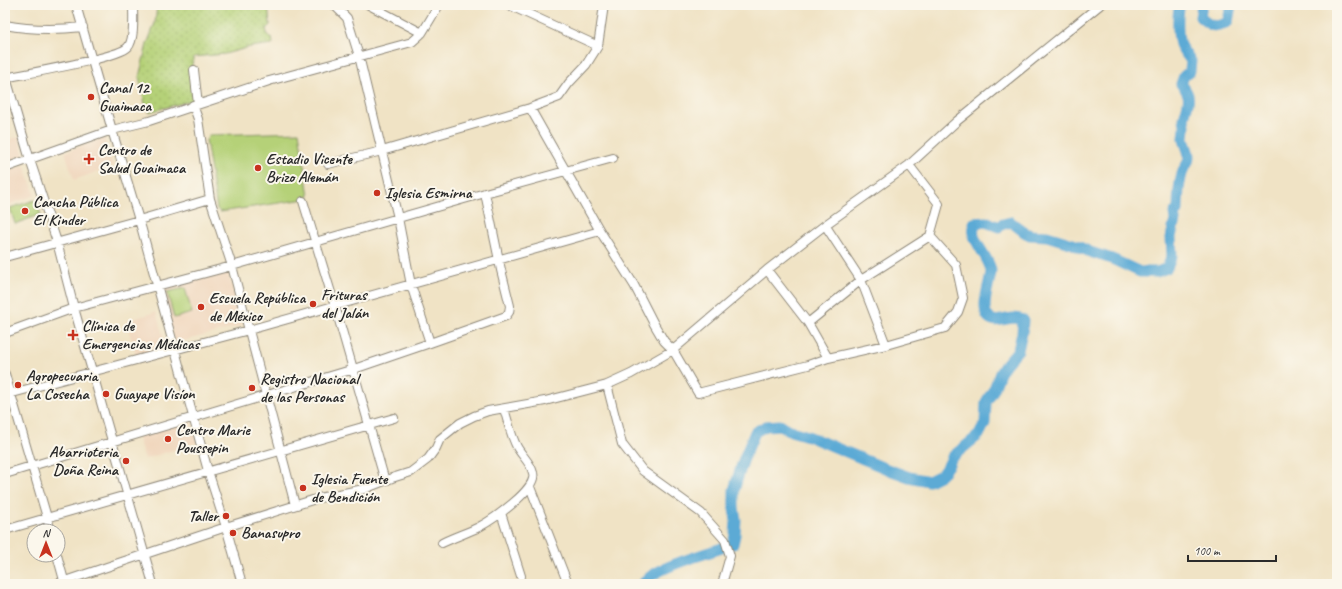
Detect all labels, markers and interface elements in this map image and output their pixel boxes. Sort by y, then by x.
place label: Canal 12 Guaimaca [99,78,153,116]
marker: Canal 12 Guaimaca [86,92,96,102]
place label: Centro de Salud Guaimaca [98,140,187,178]
place label: Estadio Vicente Brizo Alemán [266,149,354,187]
marker: Centro de Salud Guaimaca [83,153,95,165]
marker: Estadio Vicente Brizo Alemán [253,163,263,173]
place label: Iglesia Esmirna [385,183,473,203]
marker: Iglesia Esmirna [372,188,382,198]
place label: Cancha Pública El Kinder [33,192,119,230]
marker: Cancha Pública El Kinder [20,206,30,216]
place label: Frituras del Jalán [321,285,369,323]
place label: Escuela República de México [209,288,307,326]
marker: Frituras del Jalán [308,299,318,309]
marker: Escuela República de México [196,302,206,312]
place label: Clínica de Emergencias Médicas [82,316,201,354]
marker: Clínica de Emergencias Médicas [67,329,79,341]
place label: Agropecuaria La Cosecha [26,366,99,404]
place label: Registro Nacional de las Personas [260,369,361,407]
marker: Agropecuaria La Cosecha [13,380,23,390]
marker: Registro Nacional de las Personas [247,383,257,393]
place label: Guayape Visíon [114,384,195,404]
marker: Guayape Visíon [101,389,111,399]
place label: Centro Marie Poussepin [176,420,251,458]
marker: Centro Marie Poussepin [163,434,173,444]
place label: Abarrioteria Doña Reina [49,442,120,480]
marker: Abarrioteria Doña Reina [121,456,131,466]
place label: Iglesia Fuente de Bendición [311,469,389,507]
marker: Iglesia Fuente de Bendición [298,483,308,493]
place label: Taller [188,506,220,526]
marker: Taller [221,511,231,521]
north arrow [26,523,66,563]
place label: Banasupro [241,523,301,543]
text: N [43,526,52,540]
marker: Banasupro [228,528,238,538]
scale bar [1188,537,1276,563]
text: 100 m [1194,543,1221,559]

